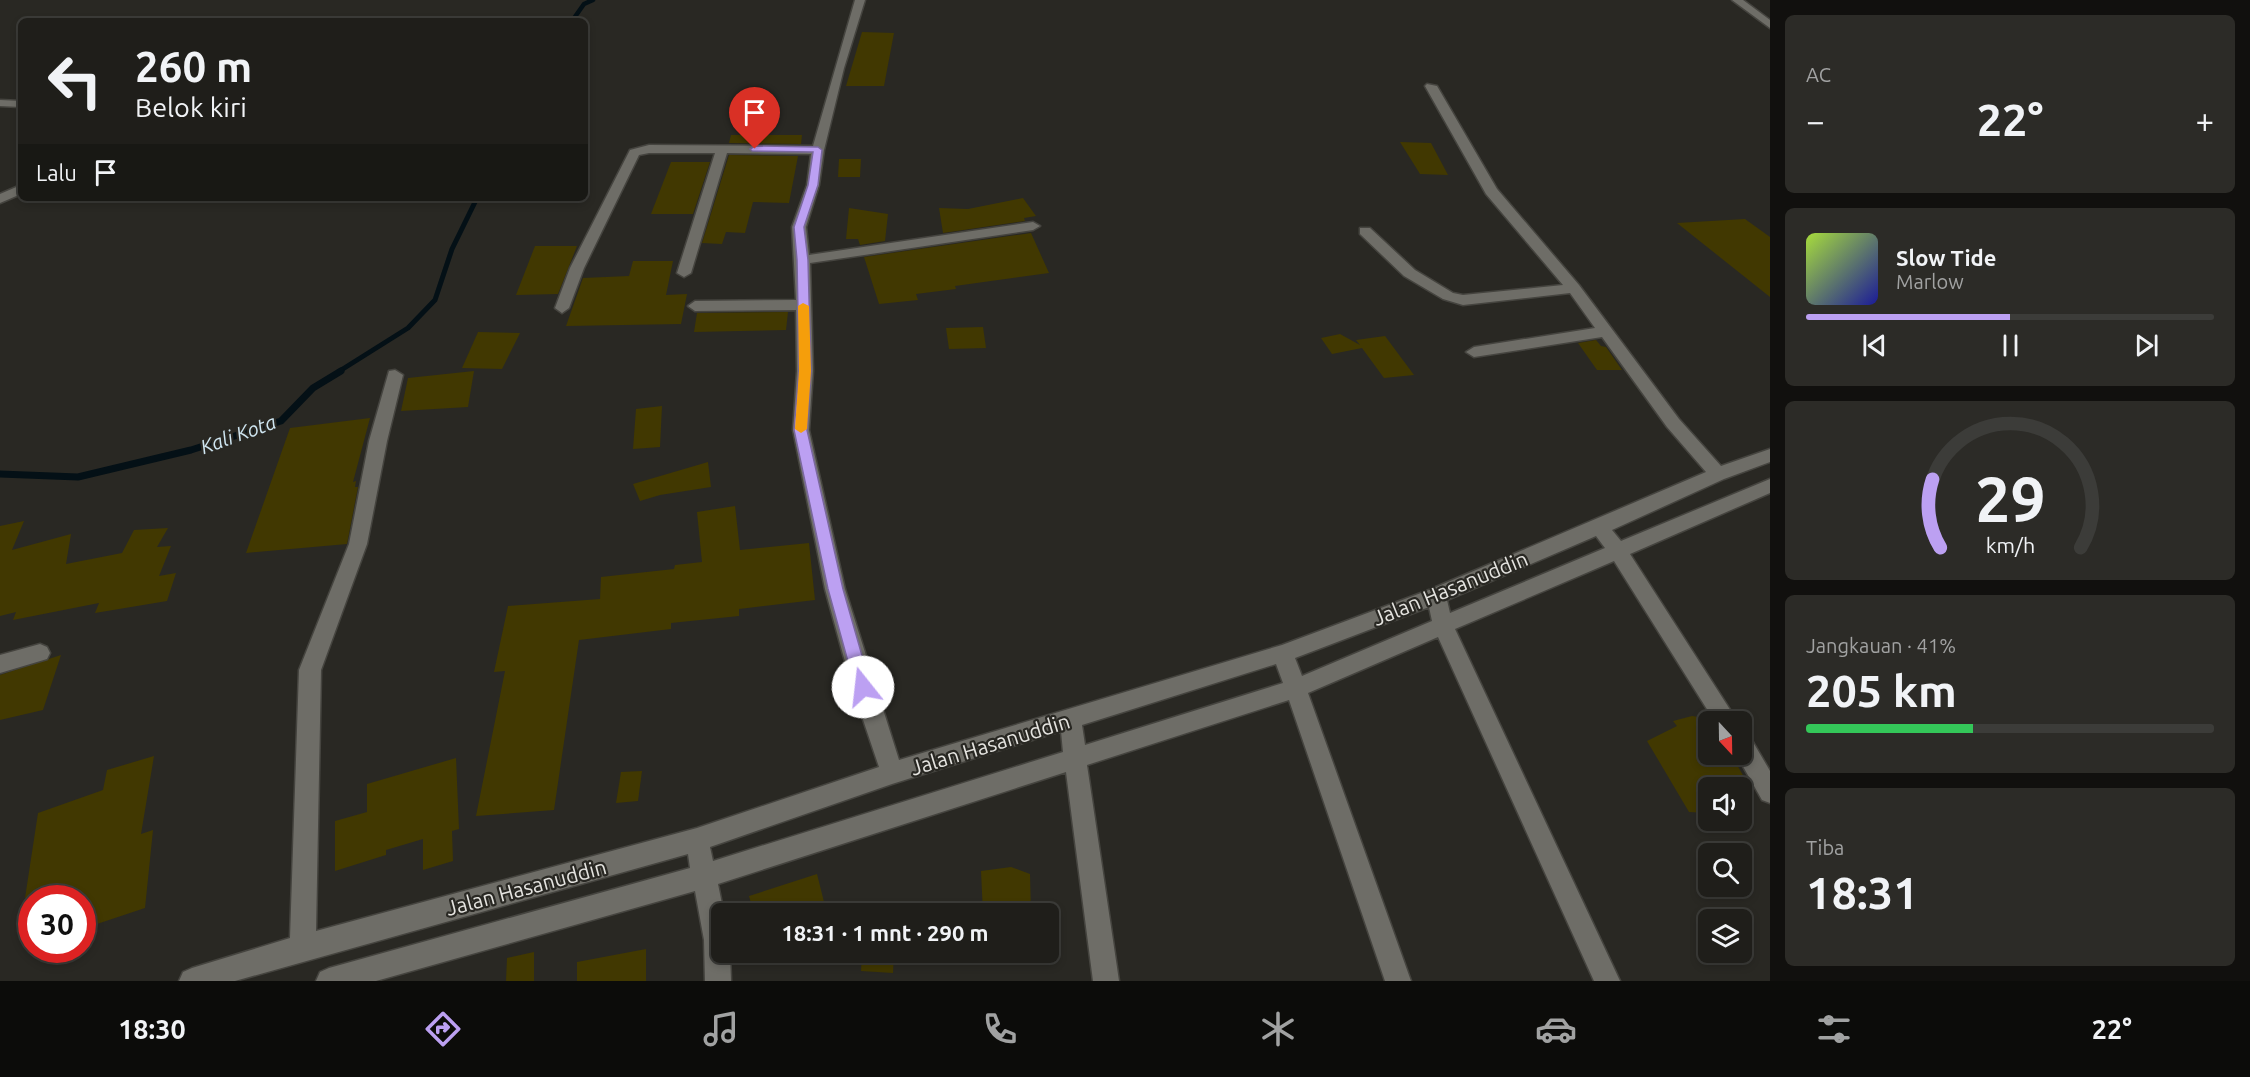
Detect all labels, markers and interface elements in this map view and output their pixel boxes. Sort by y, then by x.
icon: left [36,42,114,120]
text: 260 m [135,43,252,90]
text: AC [1806,63,1831,86]
pin [729,87,780,149]
text: Belok kiri [135,92,247,122]
text: 22° [1977,94,2043,145]
icon: arrive [738,96,771,129]
text: − [1806,102,1825,139]
text: + [2195,102,2214,139]
icon: arrive [89,156,122,189]
text: Lalu [36,160,77,185]
text: Slow Tide [1896,245,1996,270]
text: Marlow [1896,270,1964,293]
icon: previous [1858,329,1891,362]
icon: pause [1994,329,2027,362]
icon: next [2130,329,2163,362]
water label: Kali Kota [197,410,279,458]
text: 29 [1975,464,2045,534]
text: km/h [1985,533,2035,557]
street label: Jalan Hasanuddin [1369,546,1531,630]
text: Jangkauan · 41% [1806,634,1956,657]
position arrow [831,655,895,719]
text: 205 km [1806,665,1957,716]
street label: Jalan Hasanuddin [907,708,1073,780]
north arrow [1698,711,1752,765]
map controls [1698,711,1752,963]
button: sound [1698,777,1752,831]
text: Tiba [1806,836,1844,859]
button: search [1698,843,1752,897]
street label: Jalan Hasanuddin [443,854,609,920]
text: 18:31 [1806,867,1919,918]
speed limit sign: 30 [18,885,96,963]
button: layers [1698,909,1752,963]
text: 18:31 · 1 mnt · 290 m [781,920,989,945]
icon: directions [422,1008,464,1050]
icon: music [700,1008,742,1050]
icon: phone [979,1008,1021,1050]
icon: climate [1257,1008,1299,1050]
icon: car [1535,1008,1577,1050]
icon: filters [1813,1008,1855,1050]
text: 18:30 [118,1014,186,1044]
text: 22° [2092,1014,2132,1044]

